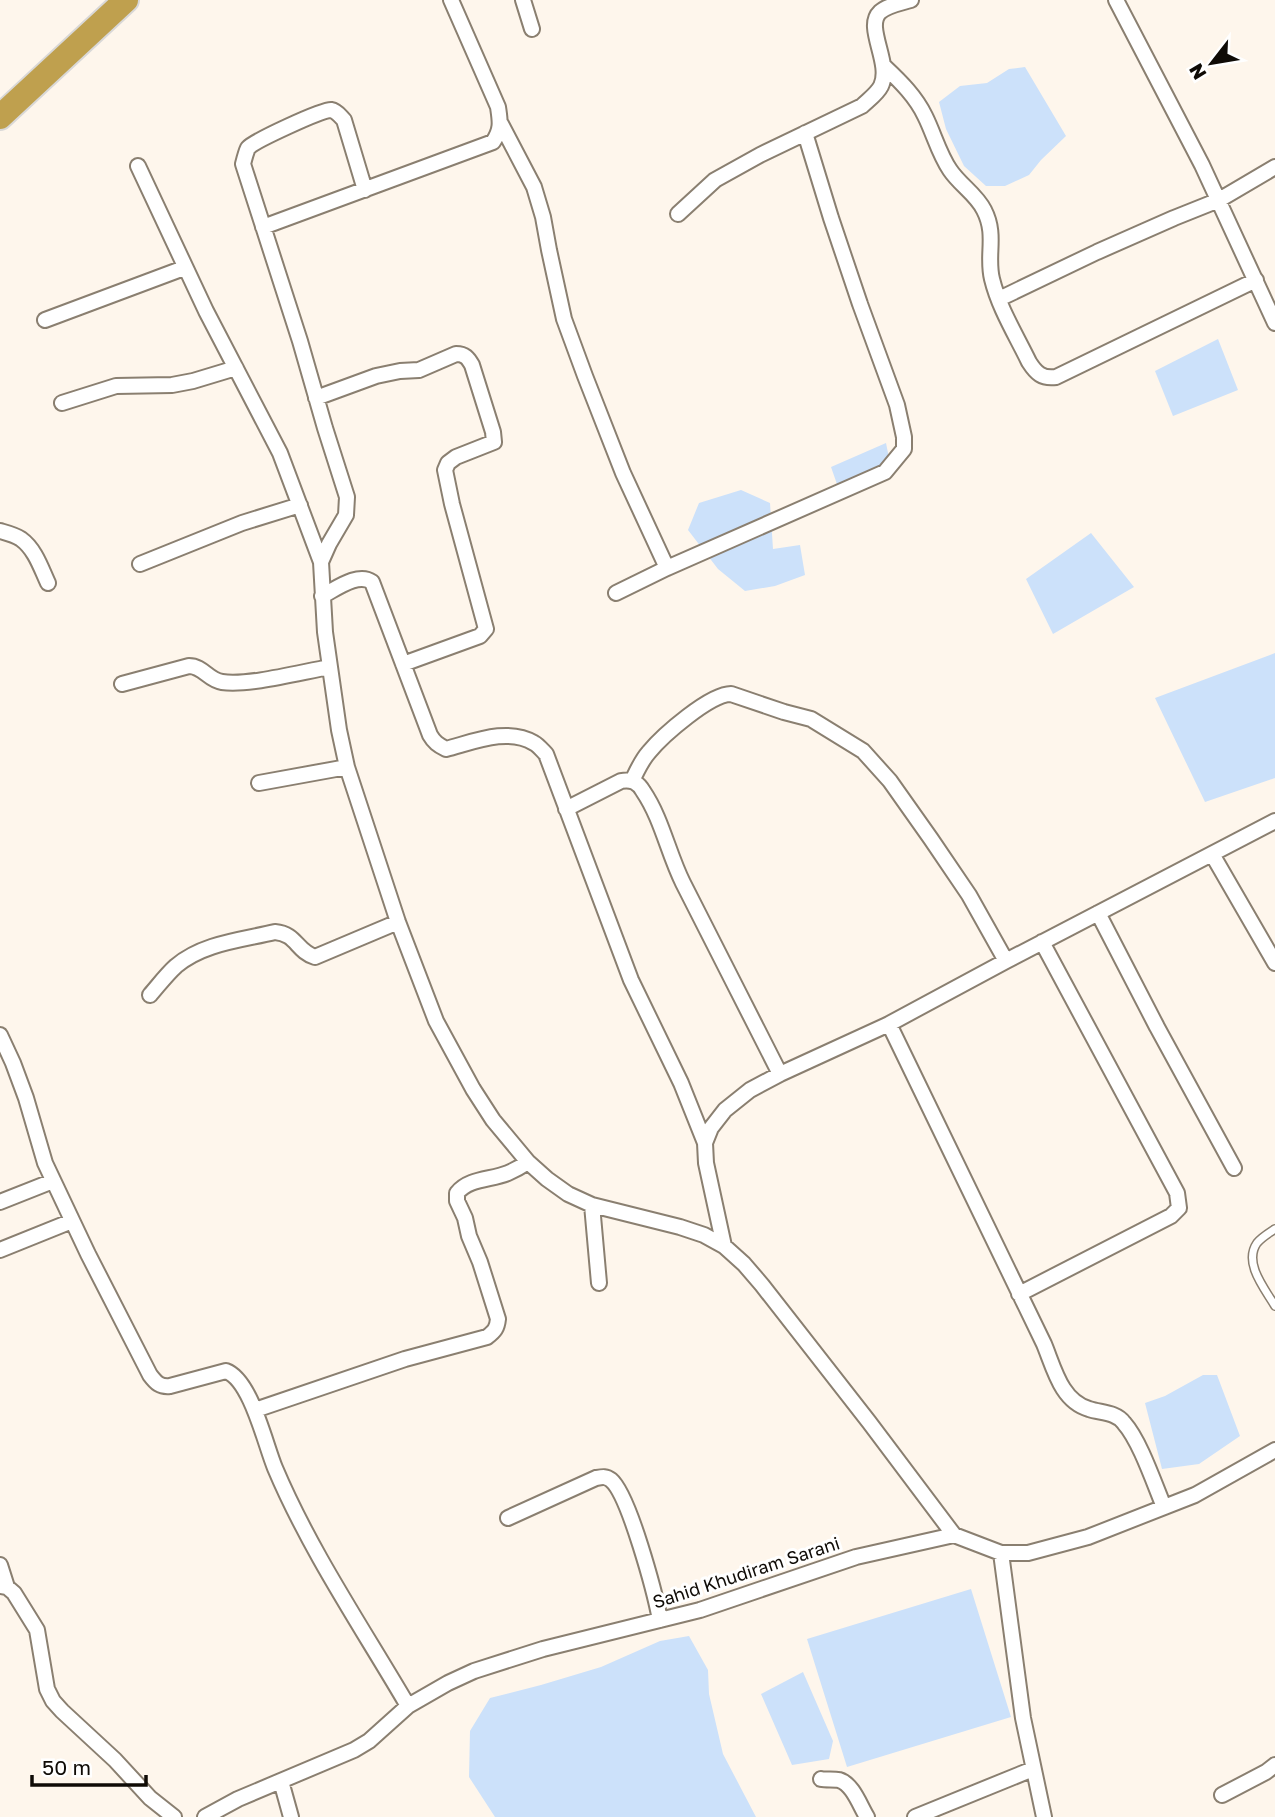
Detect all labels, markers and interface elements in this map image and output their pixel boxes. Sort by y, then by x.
north arrow [1177,28,1247,98]
text: N [1183,60,1211,84]
street label: Sahid Khudiram Sarani [650,1531,842,1613]
scale bar [32,1744,145,1788]
text: 50 m [42,1754,91,1780]

